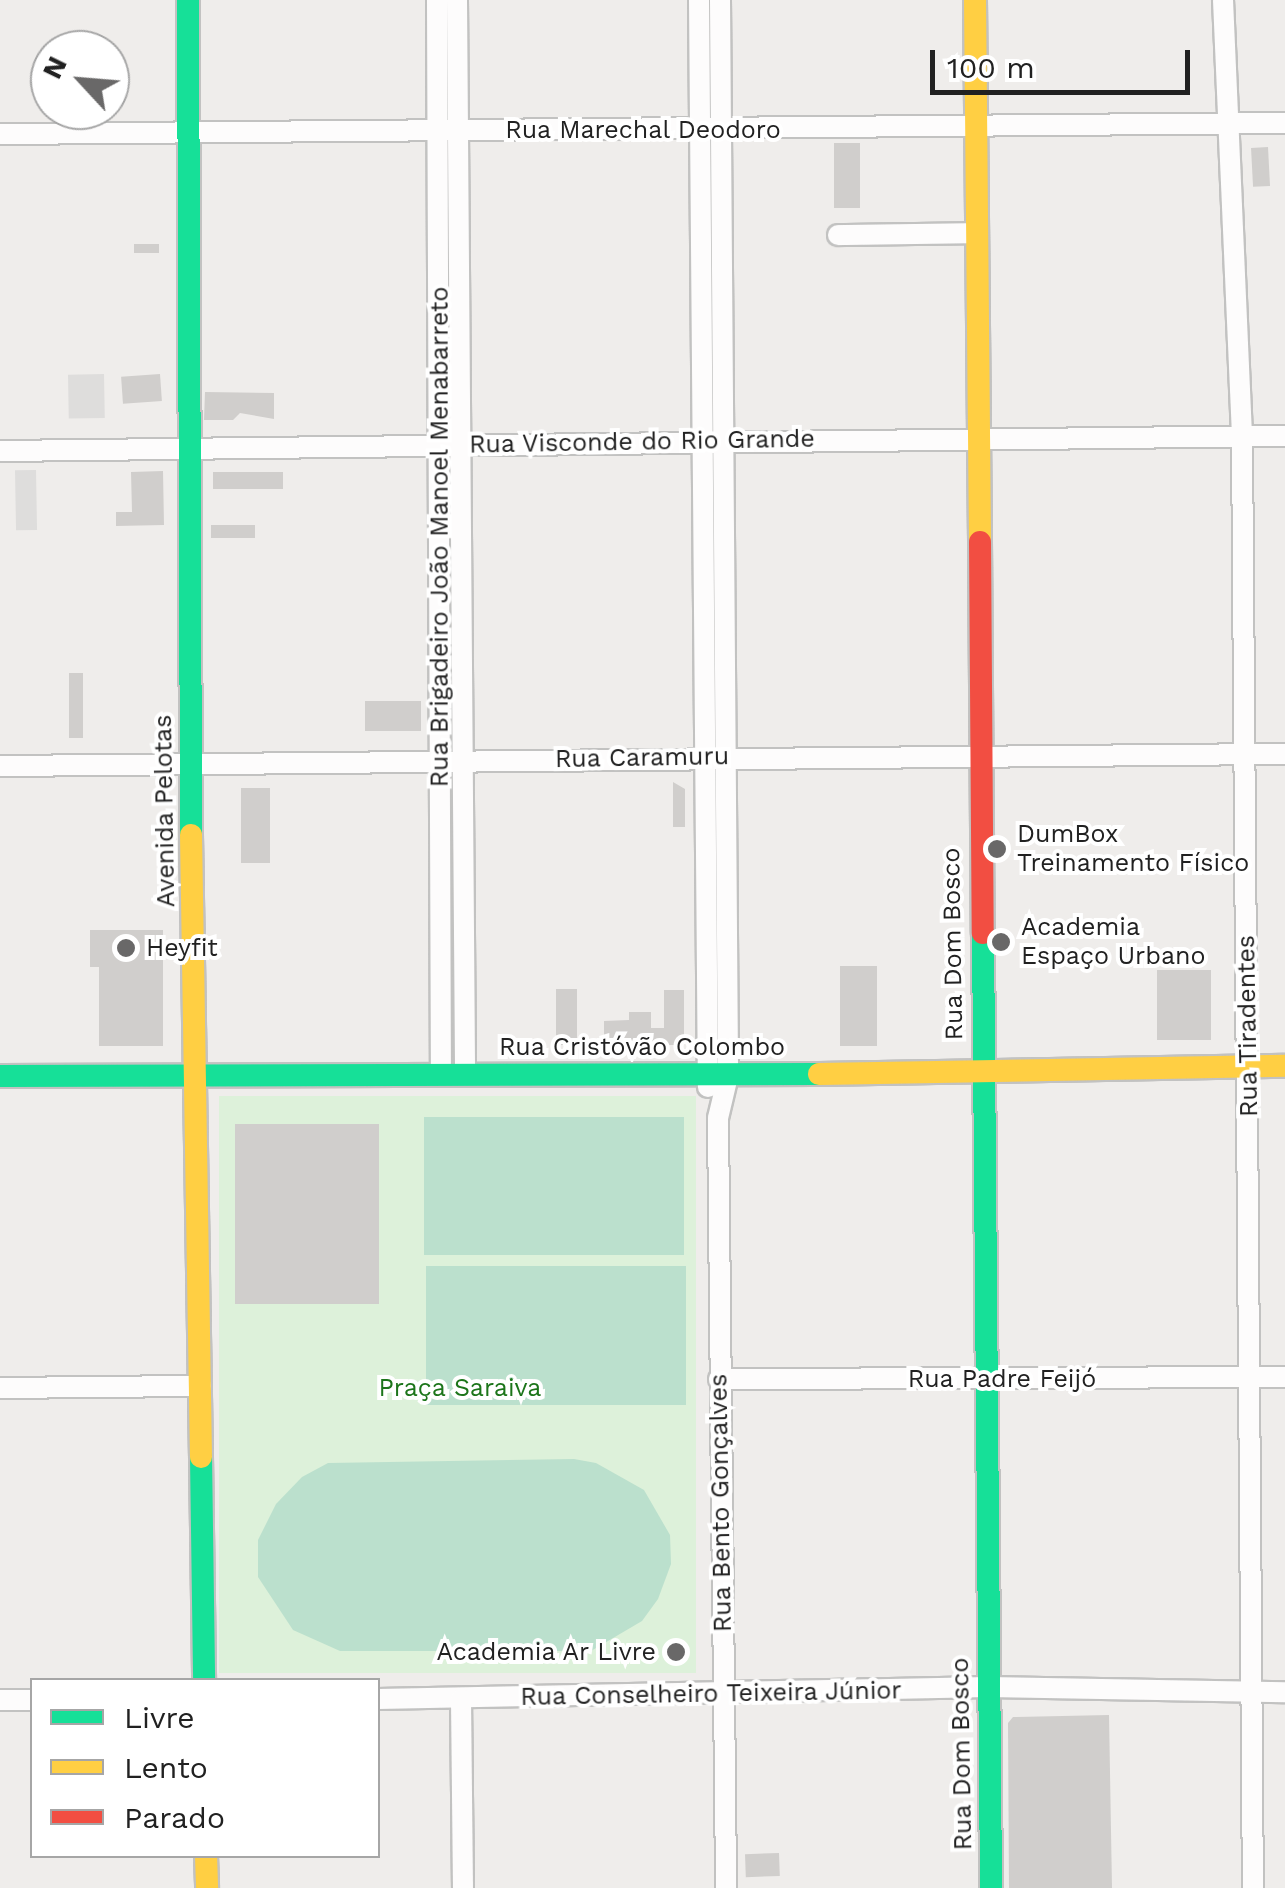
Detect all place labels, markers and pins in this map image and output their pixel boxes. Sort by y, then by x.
place label: DumBox Treinamento Físico [1017,820,1249,879]
marker: DumBox Treinamento Físico [986,838,1008,860]
place label: Academia Espaço Urbano [1021,913,1206,972]
marker: Academia Espaço Urbano [990,931,1012,953]
place label: Heyfit [146,933,218,963]
marker: Heyfit [115,937,137,959]
place label: Academia Ar Livre [434,1637,656,1667]
marker: Academia Ar Livre [665,1641,687,1663]

